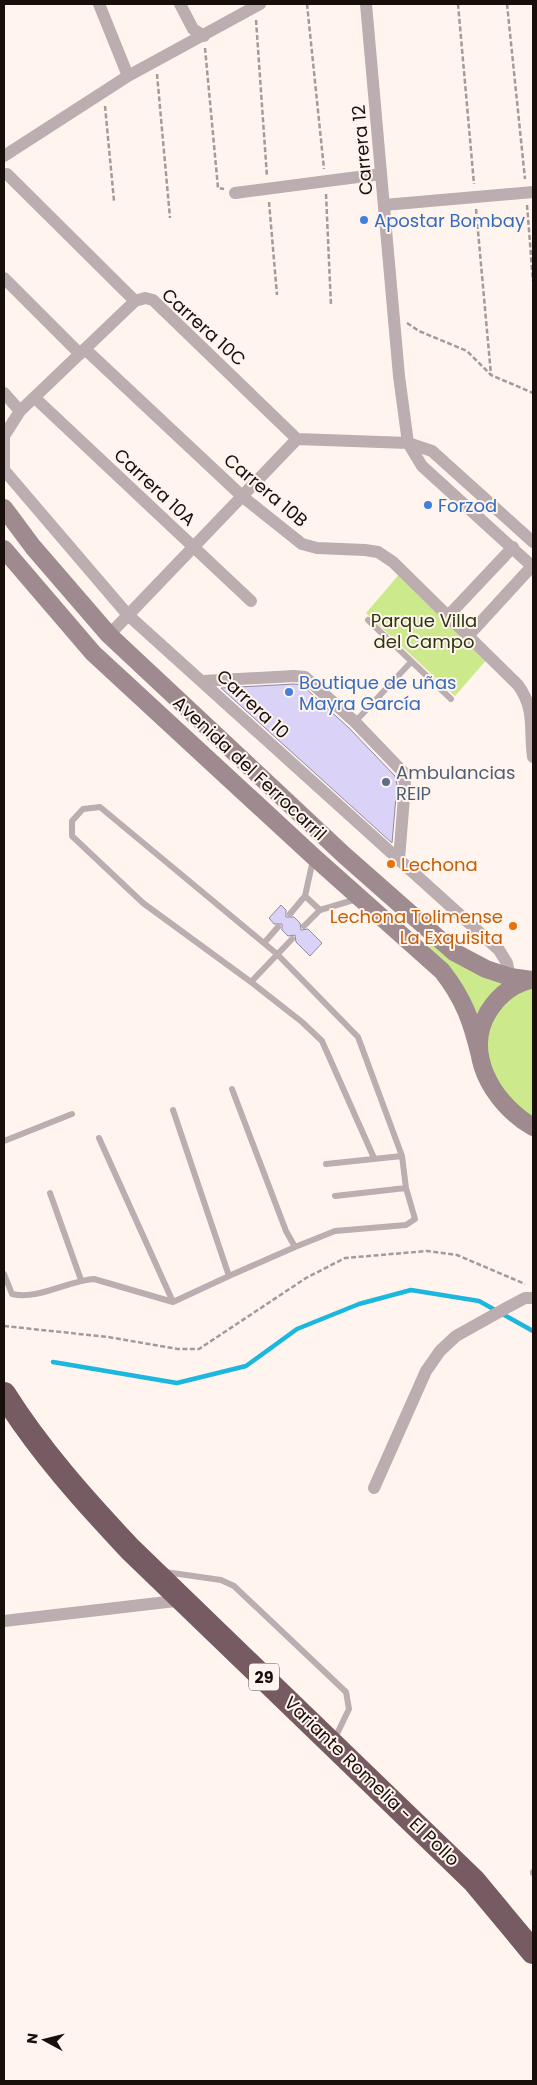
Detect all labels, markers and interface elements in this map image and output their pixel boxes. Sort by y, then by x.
street label: Carrera 12 [346,104,378,196]
place label: Apostar Bombay [374,208,525,233]
marker: Apostar Bombay [358,214,370,226]
street label: Carrera 10C [157,282,251,372]
street label: Carrera 10A [109,443,201,531]
street label: Carrera 10B [219,448,313,532]
place label: Forzod [438,493,497,518]
marker: Forzod [422,499,434,511]
park label: Parque Villa del Campo [371,608,477,654]
street label: Carrera 10 [211,664,295,744]
place label: Boutique de uñas Mayra García [299,670,456,716]
marker: Boutique de uñas Mayra García [283,686,295,698]
street label: Avenida del Ferrocarril [168,690,332,846]
place label: Ambulancias REIP [396,760,515,806]
marker: Ambulancias REIP [380,776,392,788]
place label: Lechona [401,852,478,877]
marker: Lechona [385,858,397,870]
place label: Lechona Tolimense La Exquisita [330,904,503,950]
marker: Lechona Tolimense La Exquisita [507,920,519,932]
road number: 29 [249,1664,279,1690]
street label: Variante Romelia - El Pollo [279,1690,465,1872]
north arrow [20,2015,70,2065]
text: N [22,2032,43,2045]

